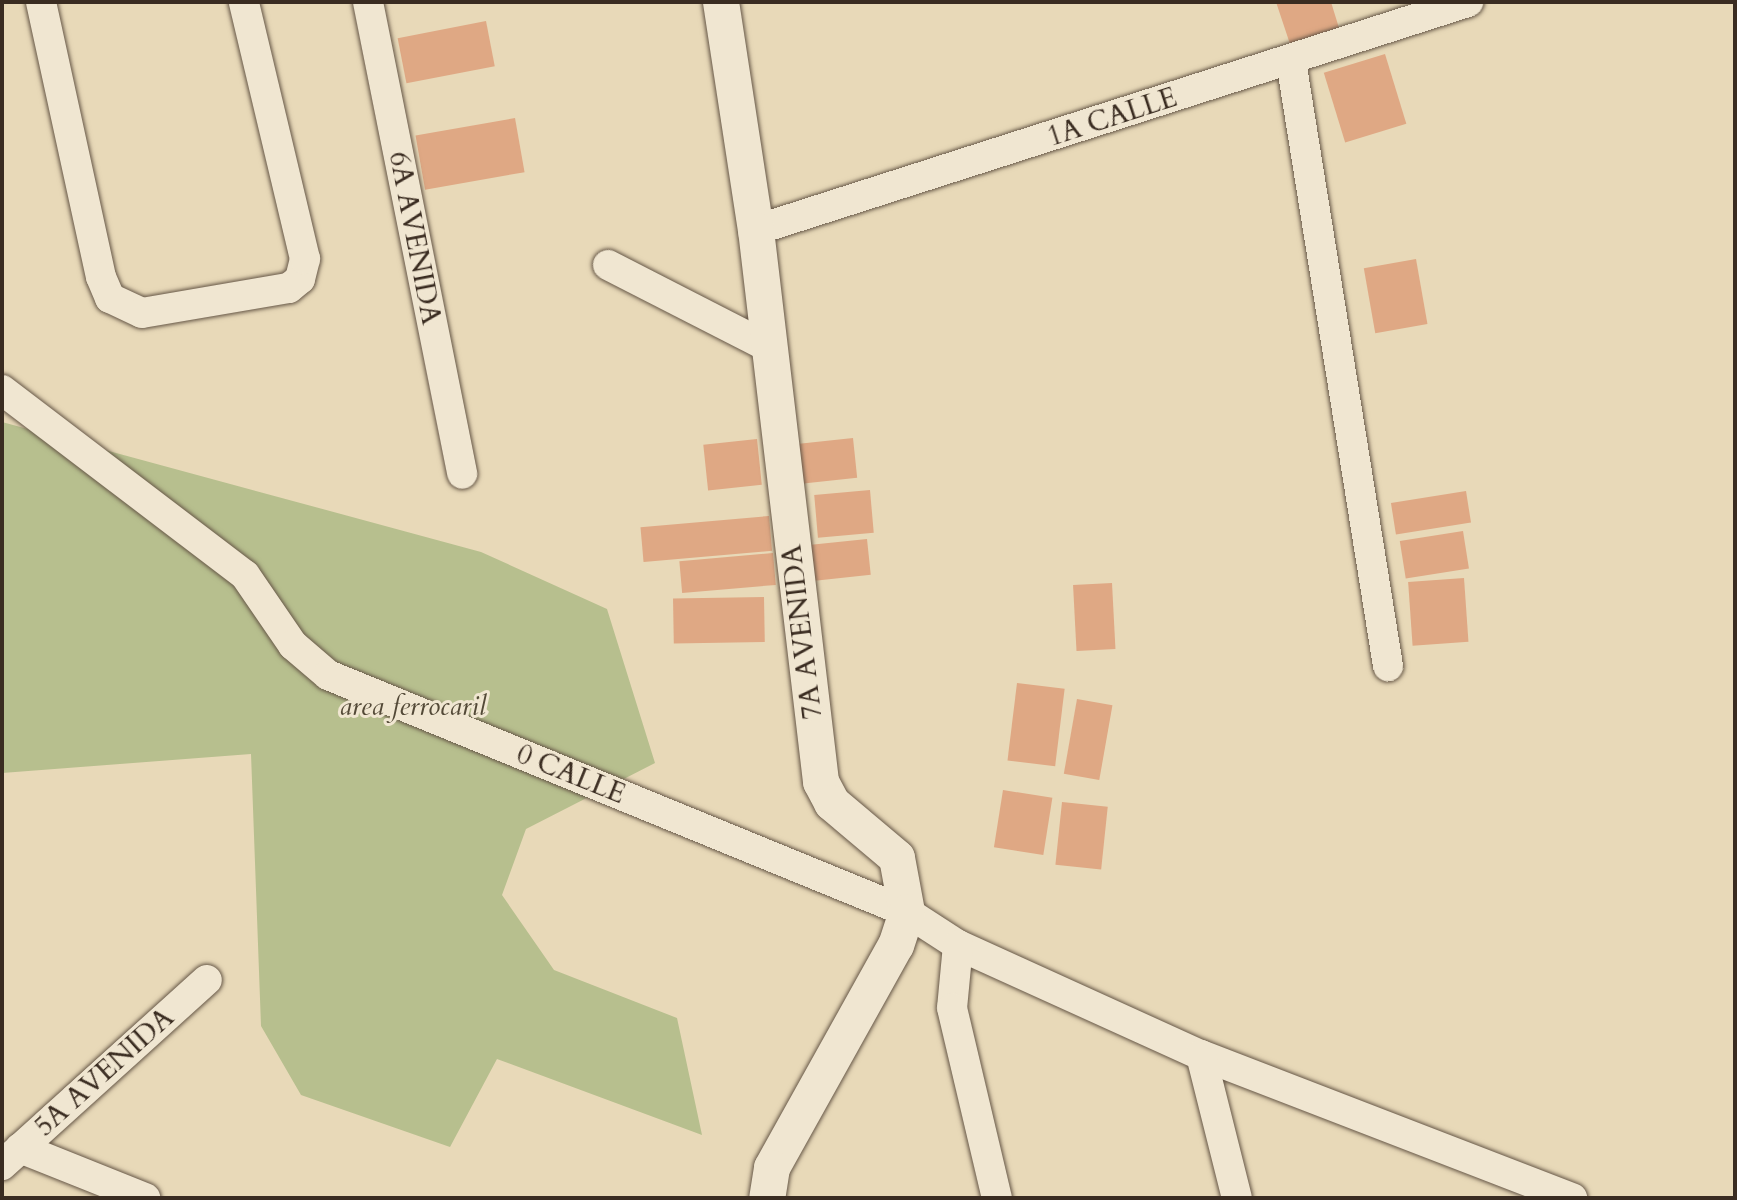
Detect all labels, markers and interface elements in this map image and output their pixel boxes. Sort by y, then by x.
street label: 1A CALLE [1043,80,1181,154]
street label: 6A AVENIDA [382,149,448,327]
street label: 7A AVENIDA [775,543,829,721]
park label: area ferrocaril [339,689,487,723]
street label: 0 CALLE [512,737,630,811]
street label: 5A AVENIDA [27,1001,181,1143]

